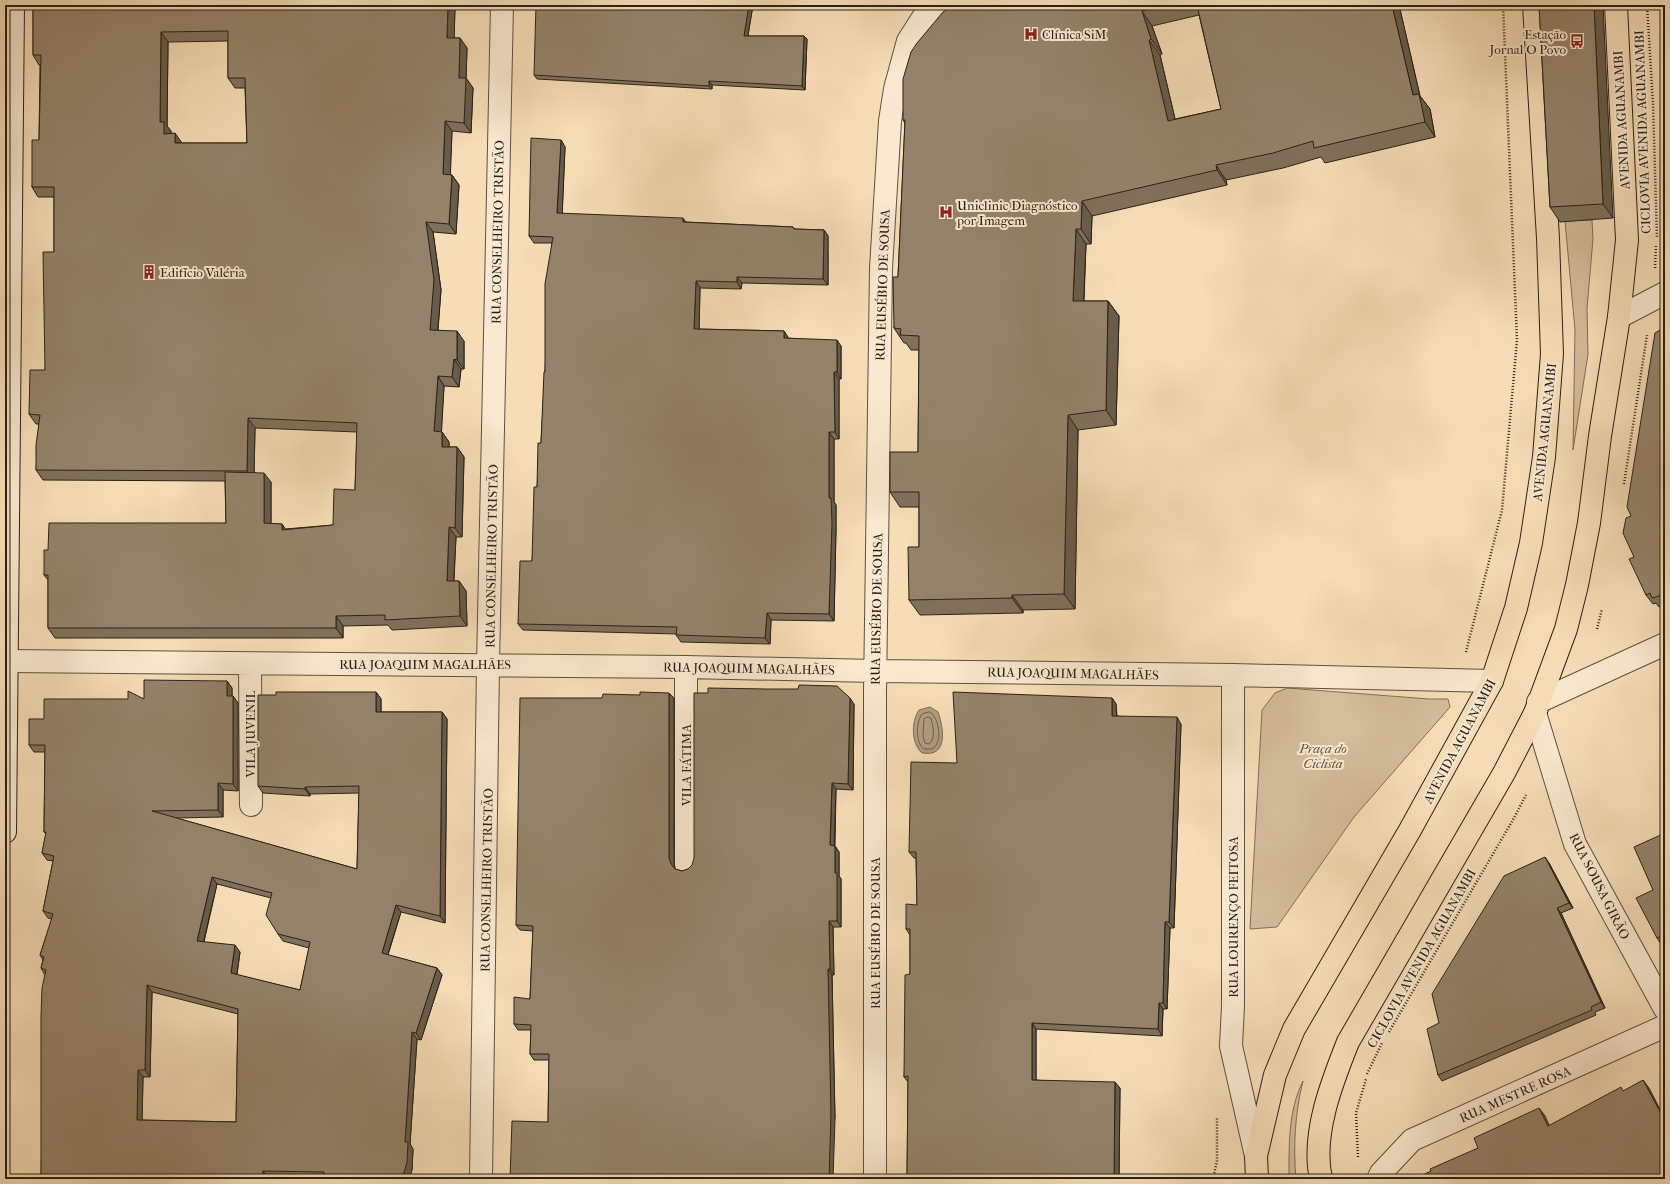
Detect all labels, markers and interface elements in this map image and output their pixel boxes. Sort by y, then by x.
hospital icon: Clínica SiM [1023,26,1039,42]
place label: Clínica SiM [1042,27,1107,42]
place label: Estação Jornal O Povo [1489,27,1566,57]
street label: CICLOVIA AVENIDA AGUANAMBI [1631,30,1654,234]
bus stop icon: Estação Jornal O Povo [1569,33,1585,49]
street label: AVENIDA AGUANAMBI [1610,50,1633,191]
street label: RUA CONSELHEIRO TRISTÃO [488,140,507,324]
place label: Uniclinic Diagnóstico por Imagem [956,198,1078,228]
hospital icon: Uniclinic Diagnóstico por Imagem [938,204,954,220]
street label: RUA EUSÉBIO DE SOUSA [872,208,893,361]
building icon: Edifício Valéria [141,264,157,280]
place label: Edifício Valéria [160,265,246,280]
street label: AVENIDA AGUANAMBI [1530,362,1559,503]
street label: RUA CONSELHEIRO TRISTÃO [482,464,501,648]
street label: RUA EUSÉBIO DE SOUSA [868,532,885,685]
street label: RUA JOAQUIM MAGALHÃES [339,657,511,672]
street label: RUA JOAQUIM MAGALHÃES [663,660,835,678]
street label: RUA JOAQUIM MAGALHÃES [987,665,1159,683]
street label: AVENIDA AGUANAMBI [1420,676,1499,807]
street label: VILA JUVENIL [243,690,258,778]
street label: VILA FÁTIMA [679,724,694,807]
park label: Praça do Ciclista [1298,741,1347,771]
street label: RUA CONSELHEIRO TRISTÃO [477,788,496,972]
street label: RUA SOUSA GIRÃO [1566,831,1633,942]
street label: RUA LOURENÇO FEITOSA [1226,836,1241,998]
street label: RUA EUSÉBIO DE SOUSA [868,856,883,1009]
street label: CICLOVIA AVENIDA AGUANAMBI [1364,866,1479,1050]
street label: RUA MESTRE ROSA [1457,1063,1574,1126]

